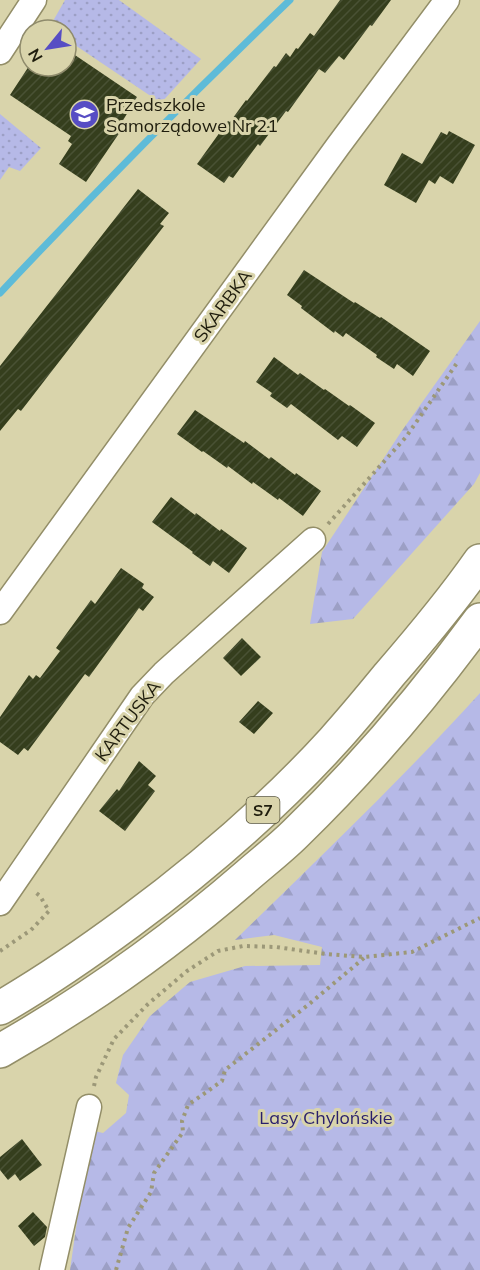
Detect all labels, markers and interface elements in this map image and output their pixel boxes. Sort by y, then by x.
north arrow [18,18,78,78]
text: N [23,45,47,66]
place label: Przedszkole Samorządowe Nr 21 [106,93,278,137]
school or university icon: Przedszkole Samorządowe Nr 21 [69,99,101,131]
street label: SKARBKA [189,265,257,347]
street label: KARTUSKA [90,676,166,766]
road number: S7 [246,797,280,823]
park label: Lasy Chylońskie [259,1106,393,1129]

